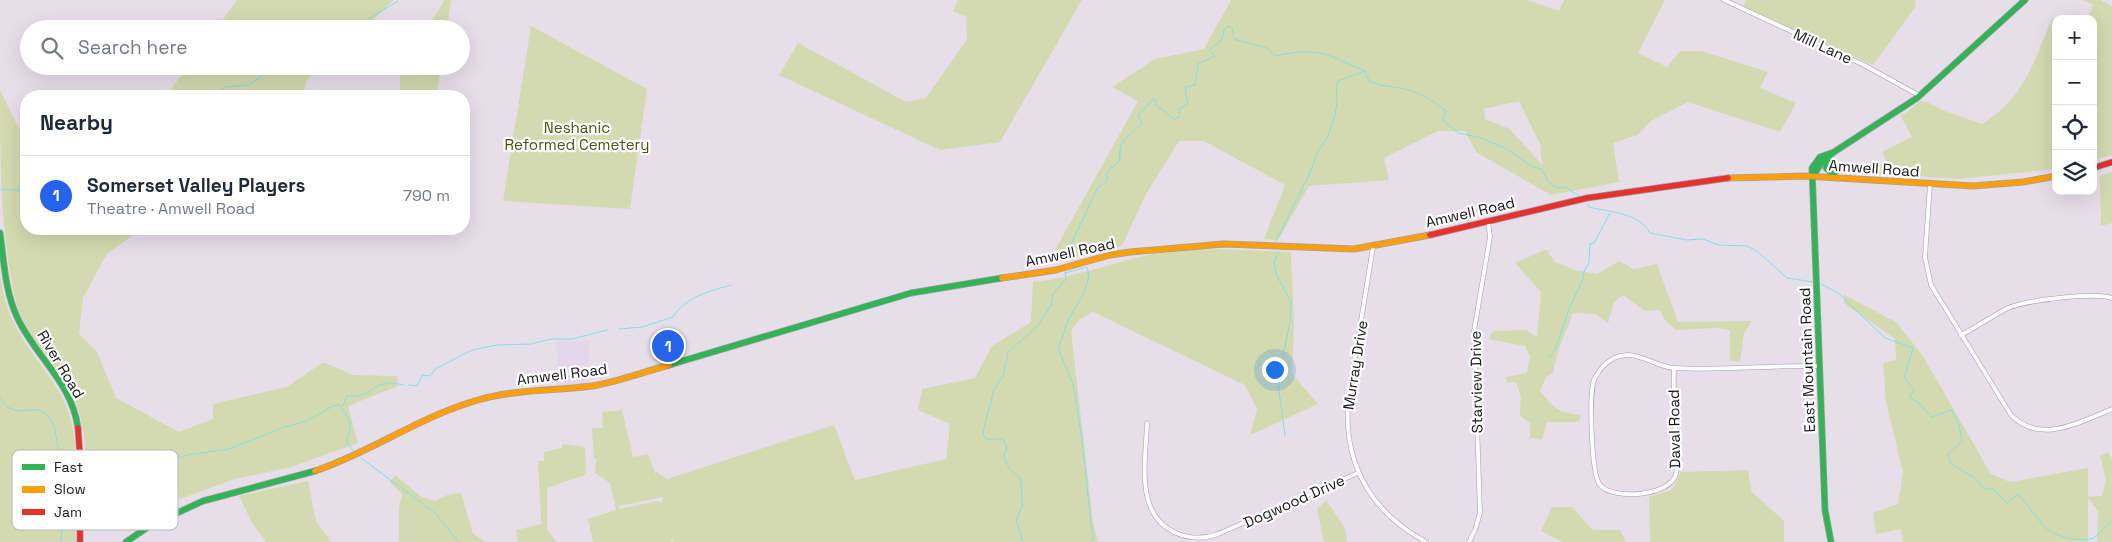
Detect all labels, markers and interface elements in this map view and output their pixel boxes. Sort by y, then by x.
map controls [2052,15,2097,195]
button: + [2052,15,2097,60]
search box [20,20,470,75]
street label: Mill Lane [1791,24,1856,68]
icon: search [38,34,66,62]
text: Search here [78,35,188,60]
button: − [2052,60,2097,105]
button: locate [2052,105,2097,150]
text: Nearby [40,109,113,136]
park label: Neshanic Reformed Cemetery [505,118,649,154]
button: layers [2052,150,2097,195]
street label: Amwell Road [1828,155,1920,181]
text: Somerset Valley Players [87,173,305,198]
text: 1 [52,185,60,206]
text: 790 m [403,185,450,206]
street label: Amwell Road [1424,193,1516,231]
text: Theatre · Amwell Road [87,198,255,219]
street label: Amwell Road [1023,233,1117,271]
street label: East Mountain Road [1795,287,1819,433]
street label: Murray Drive [1339,319,1371,411]
street label: River Road [33,326,89,402]
pin: 1 [652,327,684,365]
street label: Starview Drive [1466,330,1486,433]
your location [1262,357,1288,383]
street label: Amwell Road [516,359,608,389]
street label: Daval Road [1664,389,1684,469]
legend [12,450,178,530]
text: Fast [54,458,83,476]
street label: Dogwood Drive [1240,470,1348,532]
text: Slow [54,480,86,498]
text: Jam [54,503,82,521]

